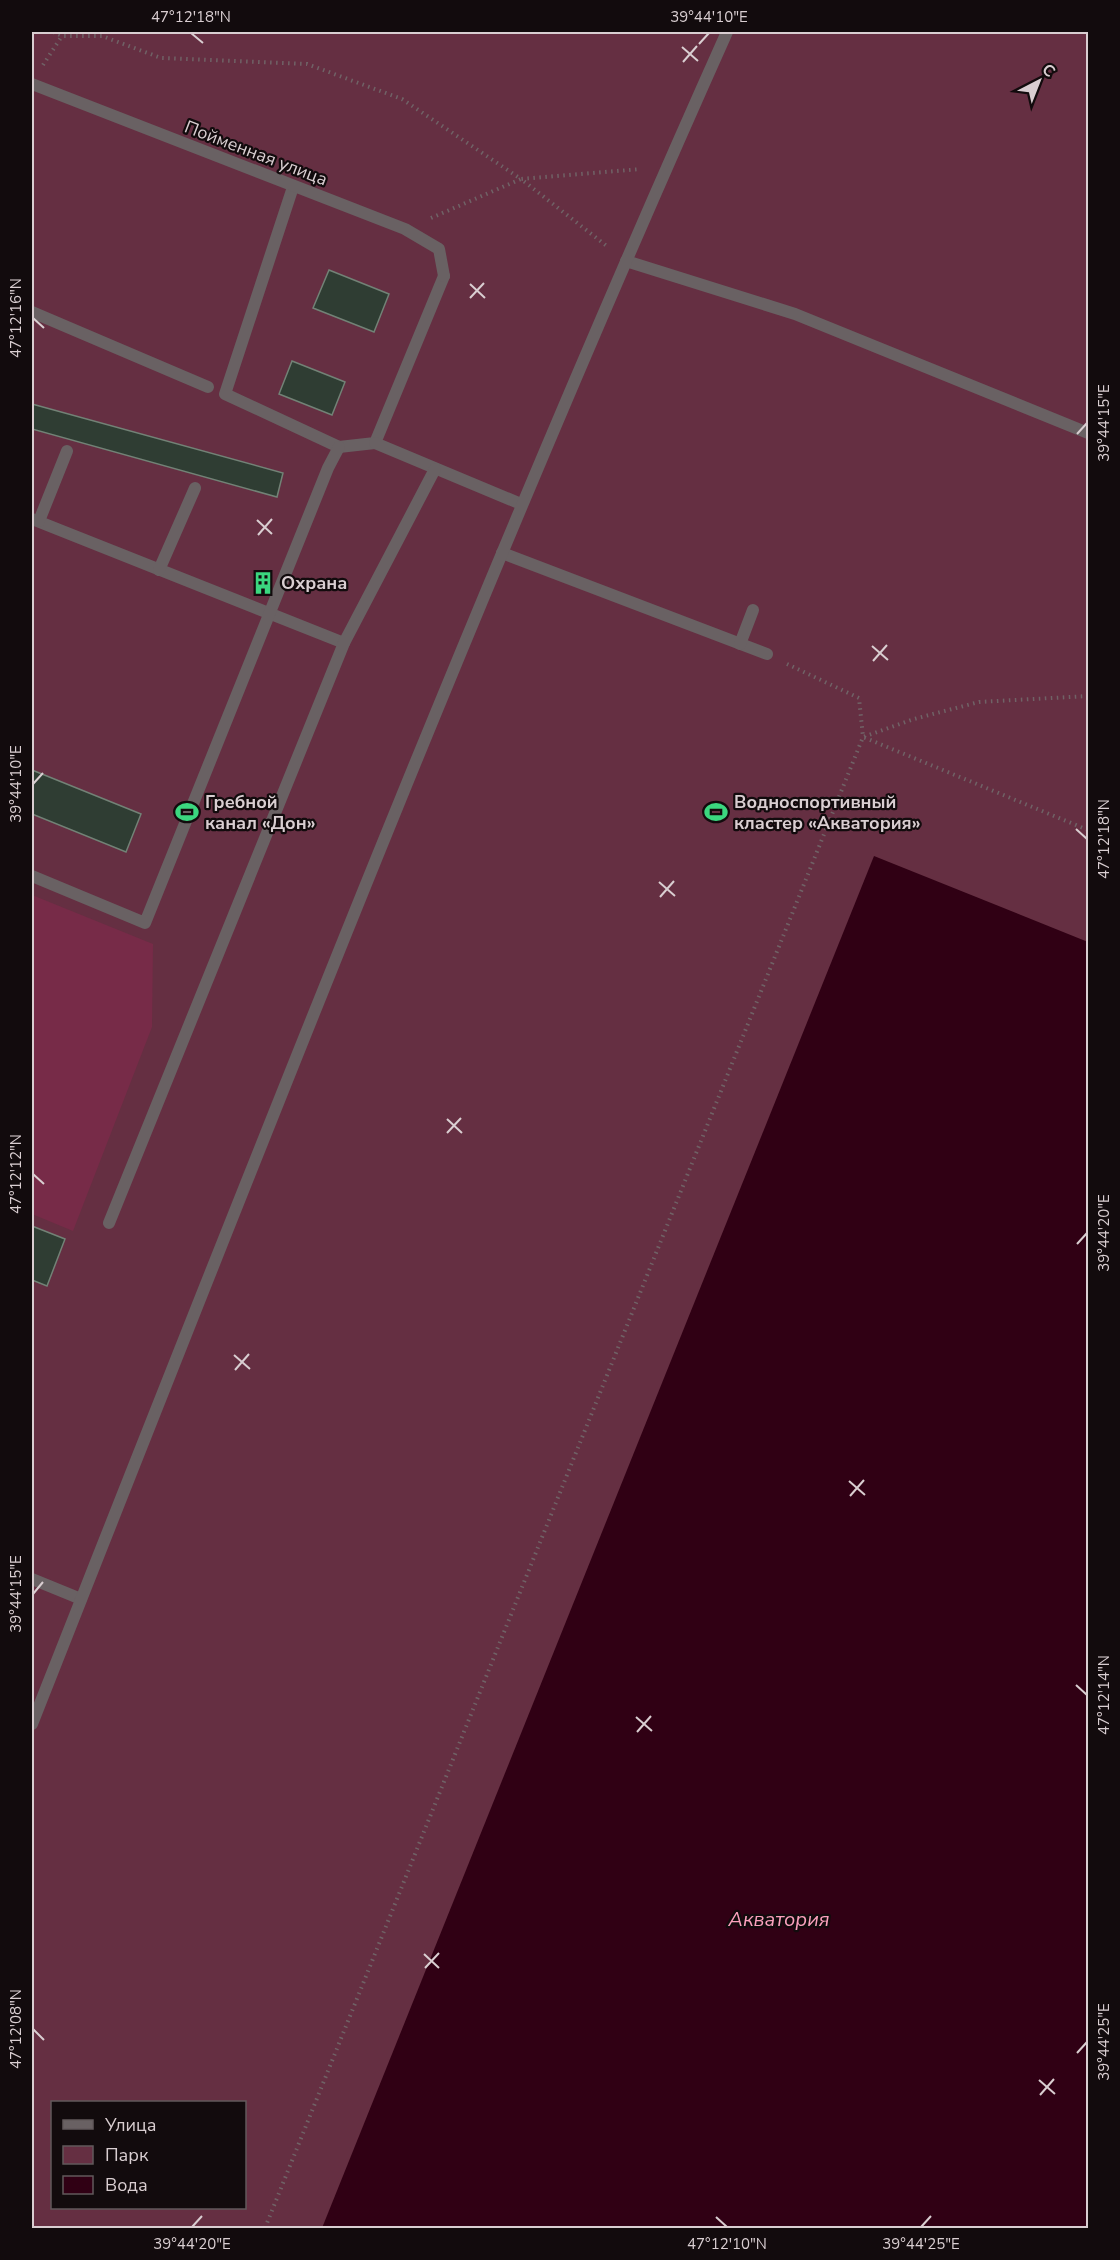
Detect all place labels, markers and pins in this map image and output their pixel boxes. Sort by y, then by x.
building icon: Охрана [250,570,276,596]
place label: Охрана [281,571,347,595]
place label: Гребной канал «Дон» [205,790,316,835]
place label: Водноспортивный кластер «Акватория» [734,790,921,835]
sports icon: Гребной канал «Дон» [174,799,200,825]
sports icon: Водноспортивный кластер «Акватория» [703,799,729,825]

